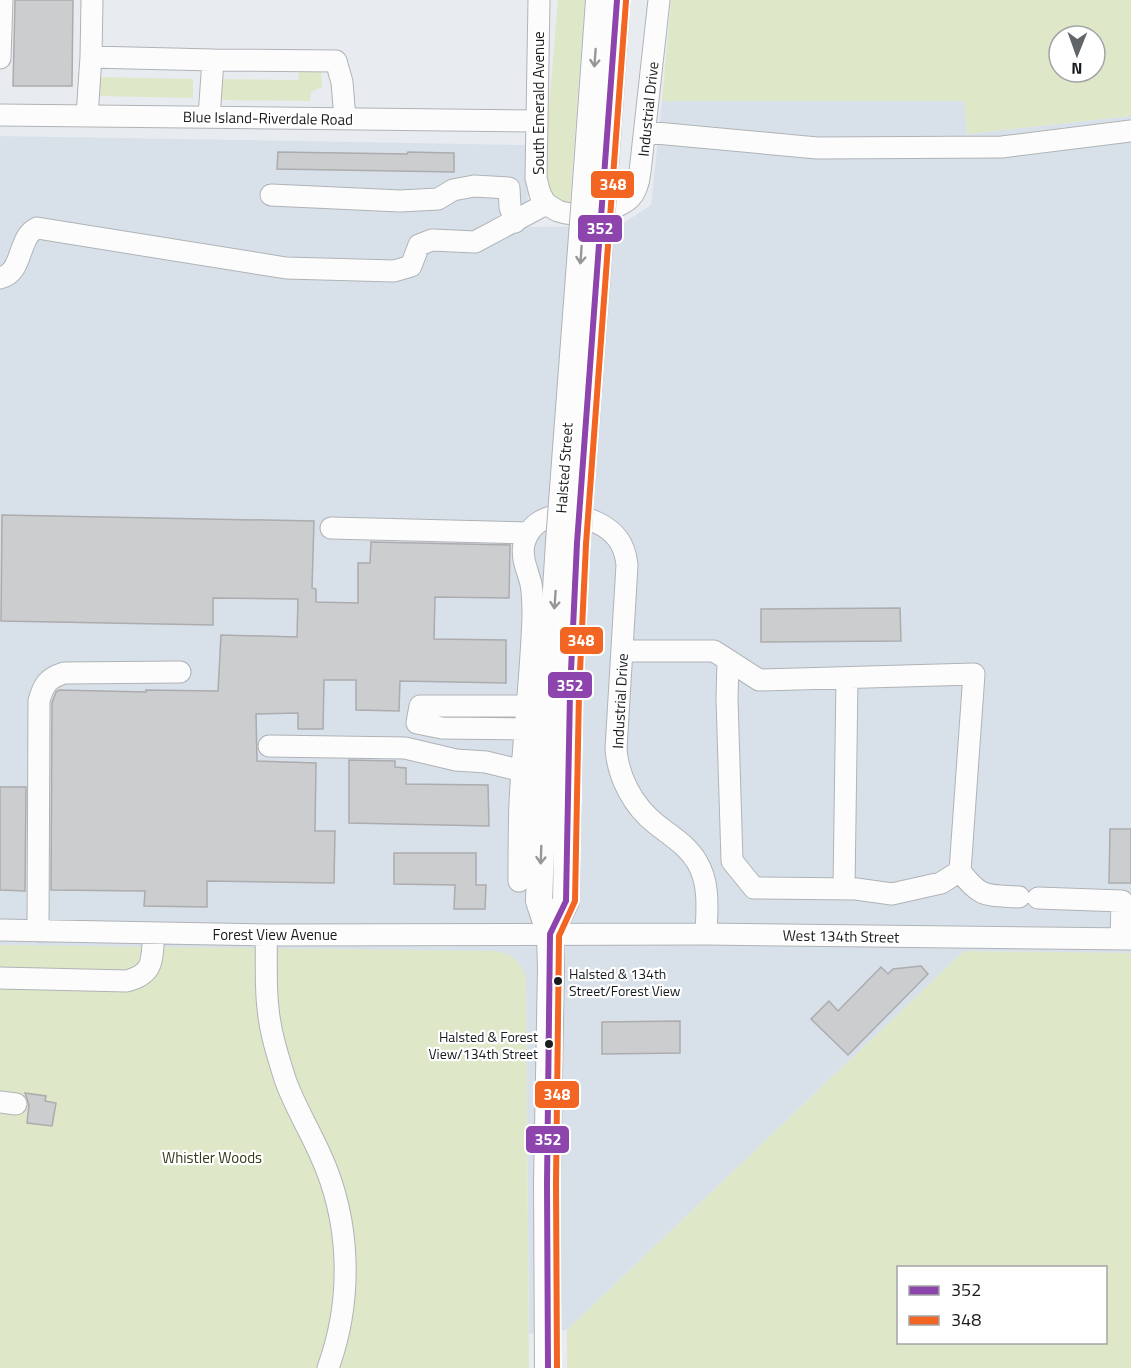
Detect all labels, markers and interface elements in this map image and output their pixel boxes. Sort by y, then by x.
north arrow [1047,24,1107,84]
street label: South Emerald Avenue [527,31,550,175]
one-way arrow [589,48,600,68]
text: N [1071,57,1082,81]
street label: Industrial Drive [632,60,664,158]
street label: Blue Island-Riverdale Road [183,105,353,131]
line badge: 348 [590,170,635,199]
text: 348 [600,172,626,196]
line badge: 352 [577,214,623,243]
text: 352 [587,216,613,240]
one-way arrow [575,244,586,264]
street label: Halsted Street [549,421,579,514]
one-way arrow [549,590,560,610]
line badge: 348 [559,626,604,655]
text: 348 [568,628,594,652]
street label: Industrial Drive [606,653,634,749]
line badge: 352 [547,671,593,699]
text: 352 [557,673,583,697]
one-way arrow [535,845,546,865]
street label: Forest View Avenue [213,923,337,946]
street label: West 134th Street [783,923,900,949]
place label: Halsted & 134th Street/Forest View [569,963,681,1001]
marker: Halsted & 134th Street/Forest View [552,975,564,987]
place label: Halsted & Forest View/134th Street [428,1026,538,1064]
marker: Halsted & Forest View/134th Street [543,1038,555,1050]
line badge: 348 [534,1080,580,1109]
text: 348 [544,1082,570,1106]
line badge: 352 [525,1125,570,1154]
text: 352 [535,1127,561,1151]
park label: Whistler Woods [162,1146,262,1169]
legend [897,1266,1107,1344]
text: 352 [951,1276,981,1303]
text: 348 [951,1306,981,1333]

